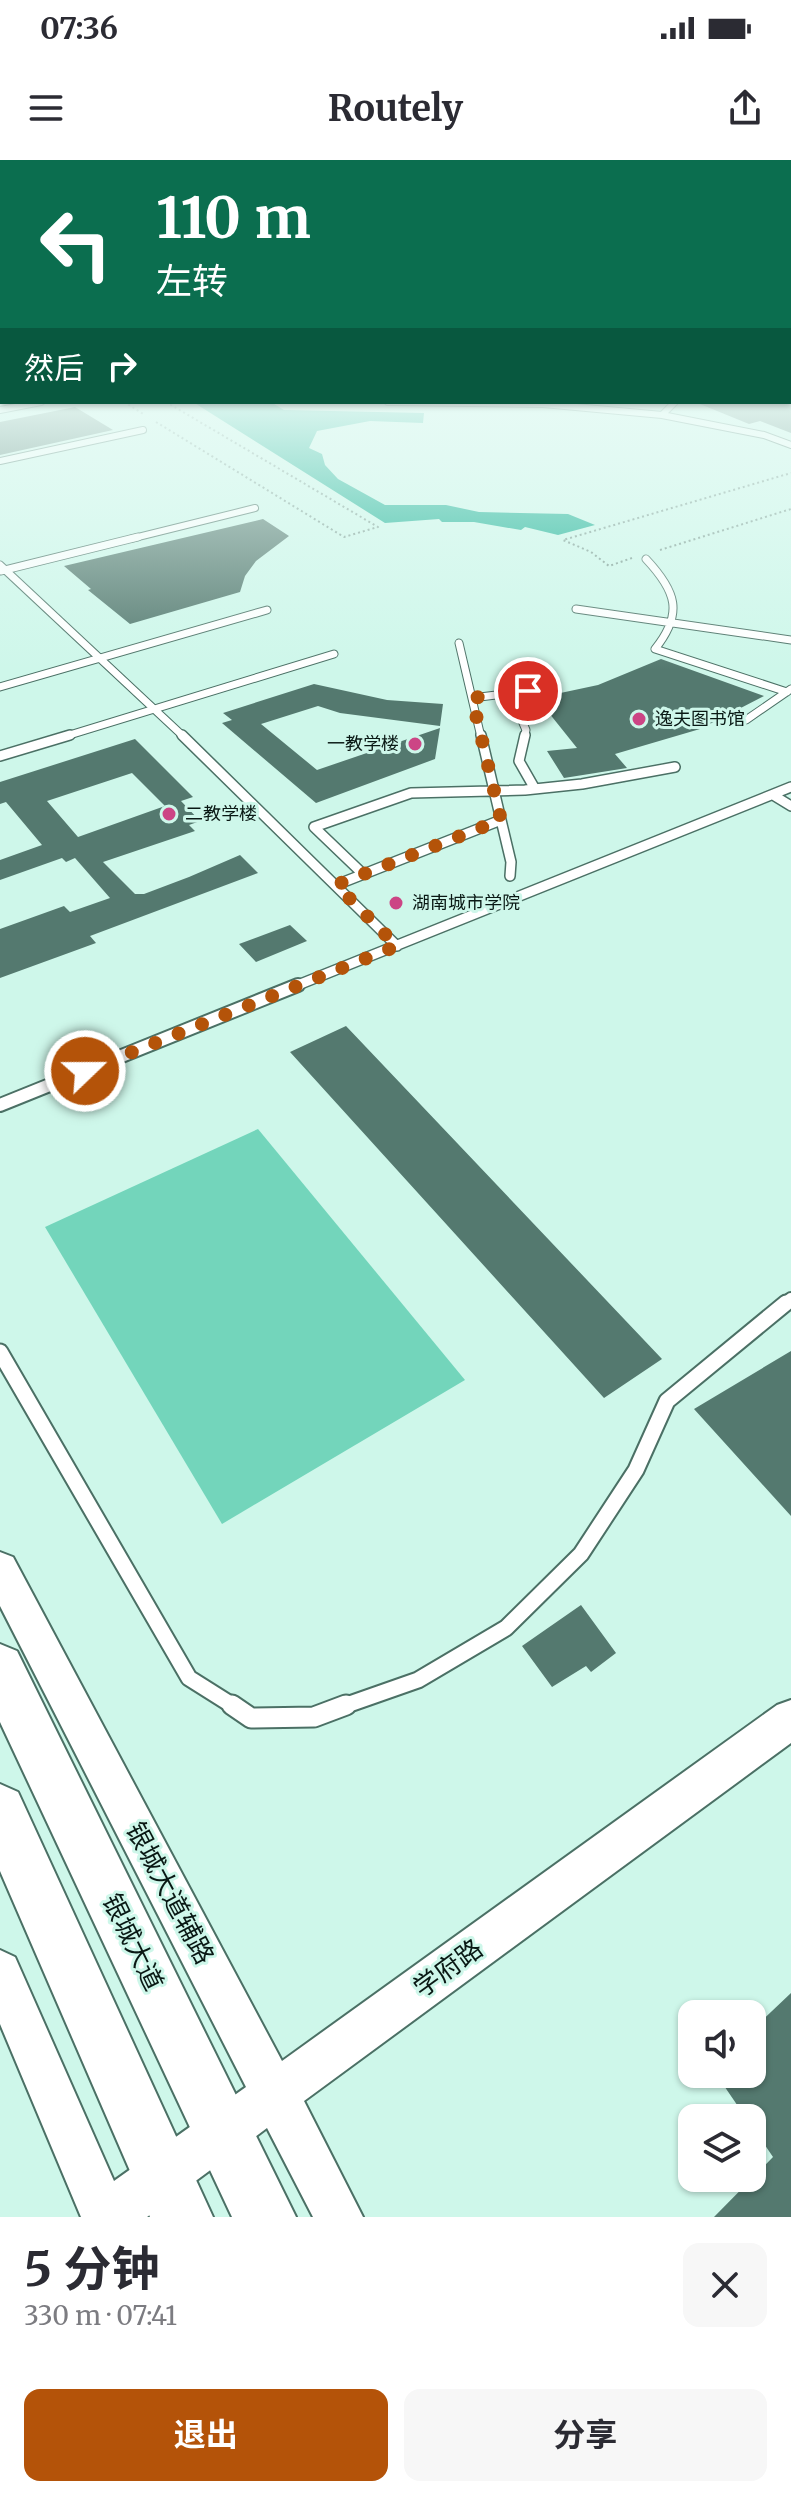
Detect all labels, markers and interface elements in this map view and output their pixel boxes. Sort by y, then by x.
text: 07:36 [40,9,118,47]
icon: menu [24,86,68,130]
text: Routely [328,86,463,131]
icon: share [723,86,767,130]
text: 110 m [156,183,311,253]
icon: left [24,192,128,296]
text: 左转 [156,259,228,304]
icon: right [100,344,144,388]
text: 然后 [24,349,84,387]
pin [494,657,562,725]
icon: arrive [506,669,550,713]
place label: 逸夫图书馆 [655,707,745,730]
marker: 逸夫图书馆 [630,710,648,728]
place label: 一教学楼 [327,732,399,755]
marker: 一教学楼 [406,735,424,753]
place label: 二教学楼 [185,802,257,825]
marker: 二教学楼 [160,805,178,823]
place label: 湖南城市学院 [412,891,520,914]
marker: 湖南城市学院 [387,894,405,912]
position arrow [43,1029,127,1113]
street label: 银城大道辅路 [120,1817,220,1969]
street label: 银城大道 [96,1888,170,1996]
street label: 学府路 [406,1931,489,2004]
map controls [678,2000,766,2192]
button: sound [678,2000,766,2088]
button: layers [678,2104,766,2192]
text: 5 分钟 [24,2239,159,2299]
button: close [683,2243,767,2327]
text: 330 m · 07:41 [24,2299,177,2332]
button: 退出 [24,2389,388,2481]
button: 分享 [404,2389,767,2481]

